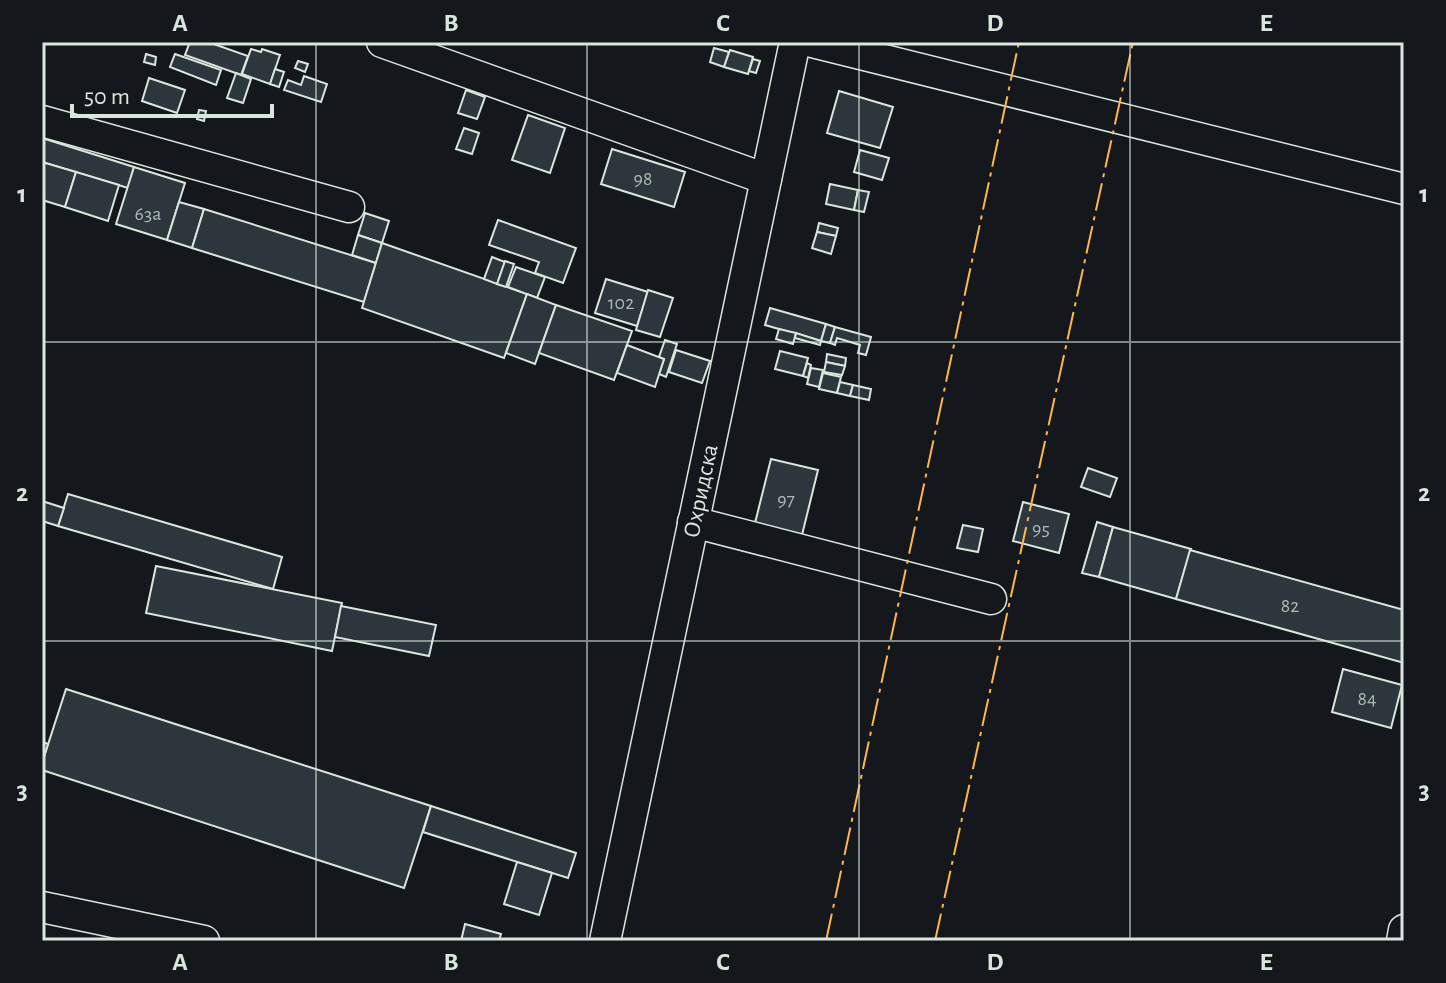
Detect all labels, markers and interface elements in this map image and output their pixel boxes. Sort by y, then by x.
text: A [172,10,188,36]
text: B [443,10,459,36]
text: C [716,10,730,36]
text: D [986,10,1004,36]
text: E [1259,10,1273,36]
scale bar [72,68,272,118]
text: 50 m [84,85,130,109]
house number: 98 [634,169,652,189]
text: 1 [17,181,27,207]
text: 1 [1419,181,1429,207]
house number: 63a [135,204,161,224]
house number: 102 [608,293,634,313]
street label: Охридска [680,442,723,540]
text: 2 [16,480,28,506]
text: 2 [1418,480,1430,506]
house number: 97 [777,490,795,510]
house number: 95 [1032,519,1050,539]
house number: 82 [1281,596,1299,616]
house number: 84 [1357,689,1377,709]
text: 3 [16,778,28,804]
text: 3 [1418,778,1430,804]
text: A [172,949,188,975]
text: B [443,949,459,975]
text: C [716,949,730,975]
text: D [986,949,1004,975]
text: E [1259,949,1273,975]

